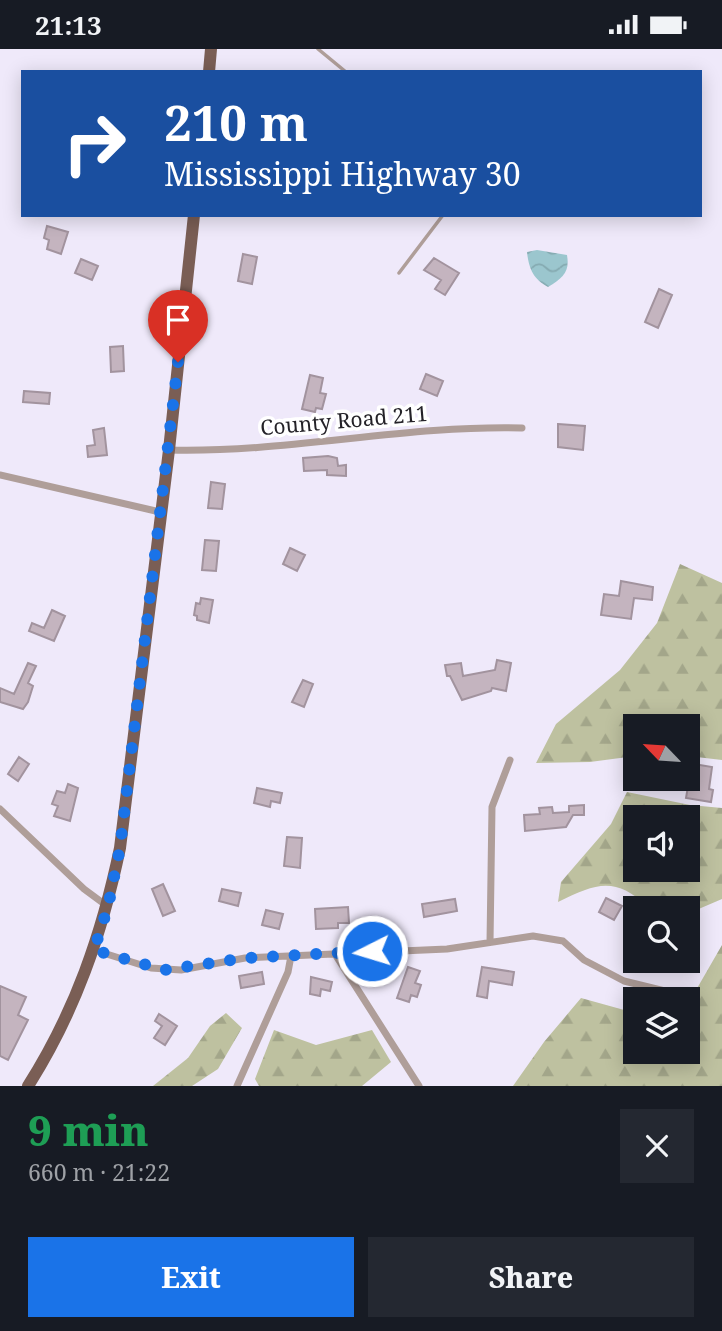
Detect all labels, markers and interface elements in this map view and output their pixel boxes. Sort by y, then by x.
text: 21:13 [35,7,102,43]
text: 210 m [164,89,308,155]
icon: right [49,98,140,189]
text: Mississippi Highway 30 [164,152,521,195]
pin [148,290,208,362]
icon: arrive [159,301,197,339]
street label: County Road 211 [259,399,429,441]
north arrow [623,714,700,791]
map controls [623,714,700,1064]
button: sound [623,805,700,882]
button: search [623,896,700,973]
position arrow [335,914,409,988]
button: layers [623,987,700,1064]
text: 9 min [28,1101,149,1158]
button: close [620,1109,694,1183]
text: 660 m · 21:22 [28,1156,170,1188]
button: Exit [28,1237,354,1317]
button: Share [368,1237,694,1317]

